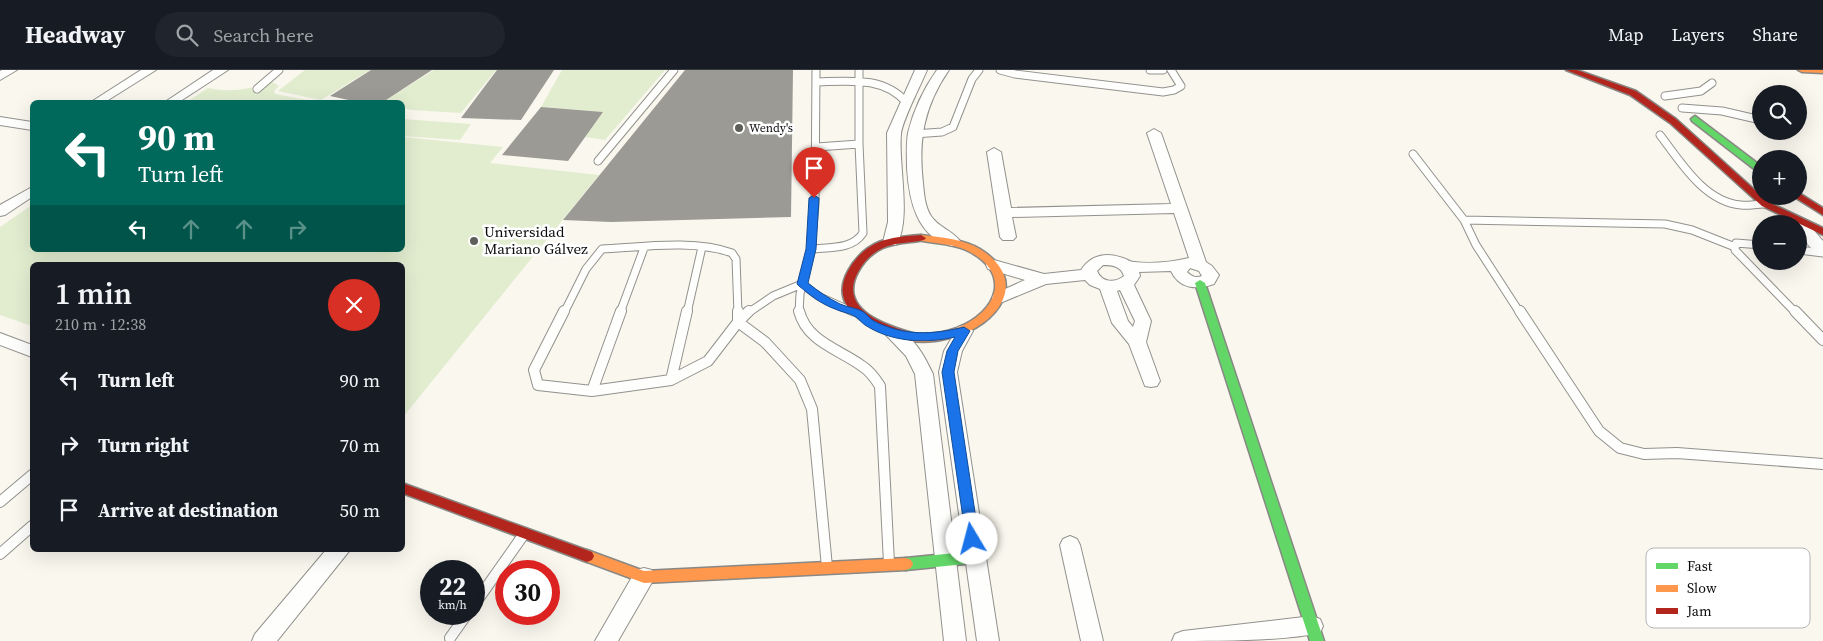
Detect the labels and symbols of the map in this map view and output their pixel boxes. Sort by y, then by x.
place label: Wendy's [749,120,793,136]
marker: Wendy's [733,122,745,134]
pin [793,147,835,198]
place label: Universidad Mariano Gálvez [484,221,588,259]
marker: Universidad Mariano Gálvez [468,235,480,247]
position arrow [945,512,997,564]
legend [1646,548,1810,628]
text: Fast [1687,556,1713,576]
speed limit sign: 30 [495,560,560,625]
text: Slow [1687,578,1717,598]
text: Jam [1686,601,1712,621]

